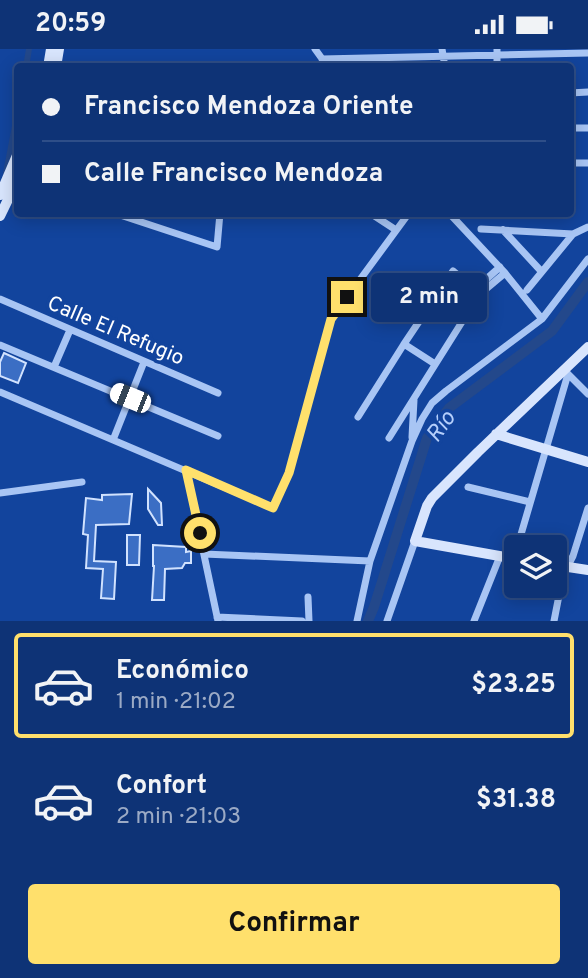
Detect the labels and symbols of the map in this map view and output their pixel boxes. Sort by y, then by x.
callout: 2 min [372,273,487,321]
route end [331,281,363,313]
street label: Calle El Refugio [43,290,188,372]
car [107,380,154,416]
water label: Río [421,405,464,449]
route start [184,517,216,549]

